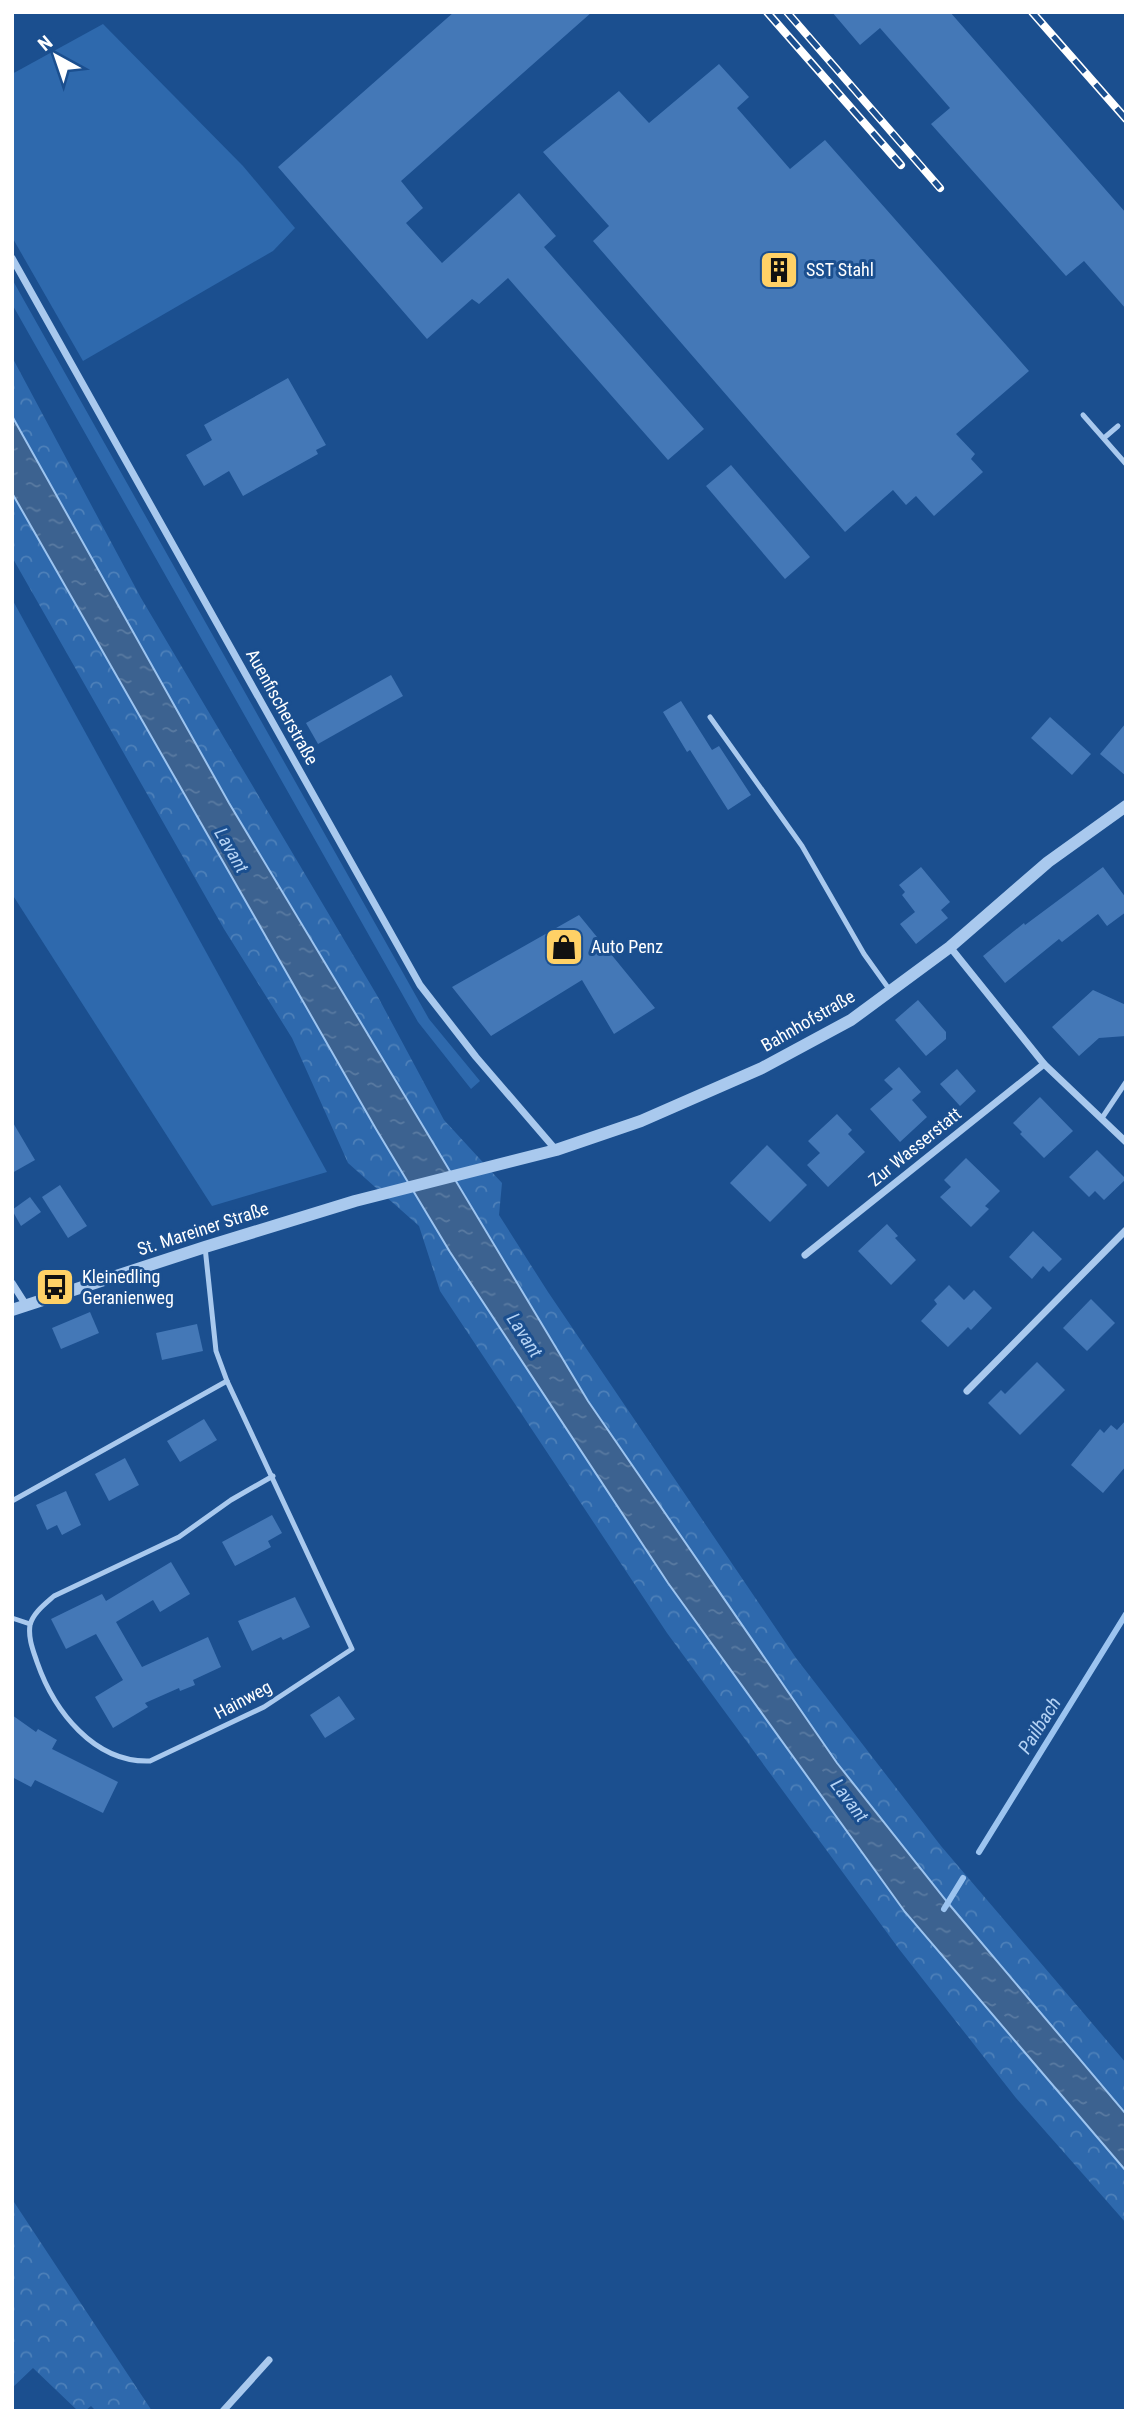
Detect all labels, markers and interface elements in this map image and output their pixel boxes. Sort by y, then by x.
north arrow [21,21,91,91]
text: N [34,31,57,56]
building icon: SST Stahl [758,249,800,291]
place label: SST Stahl [806,259,874,280]
street label: Auenfischerstraße [242,645,323,768]
water label: Lavant [210,824,254,877]
shop icon: Auto Penz [543,926,585,968]
place label: Auto Penz [591,936,663,957]
street label: Bahnhofstraße [757,985,858,1056]
street label: Zur Wasserstatt [864,1103,965,1190]
street label: St. Mareiner Straße [135,1197,271,1260]
bus stop icon: Kleinedling Geranienweg [34,1266,76,1308]
place label: Kleinedling Geranienweg [82,1266,174,1308]
water label: Lavant [502,1309,548,1362]
street label: Hainweg [211,1676,275,1723]
water label: Pailbach [1013,1693,1066,1758]
water label: Lavant [826,1774,874,1827]

